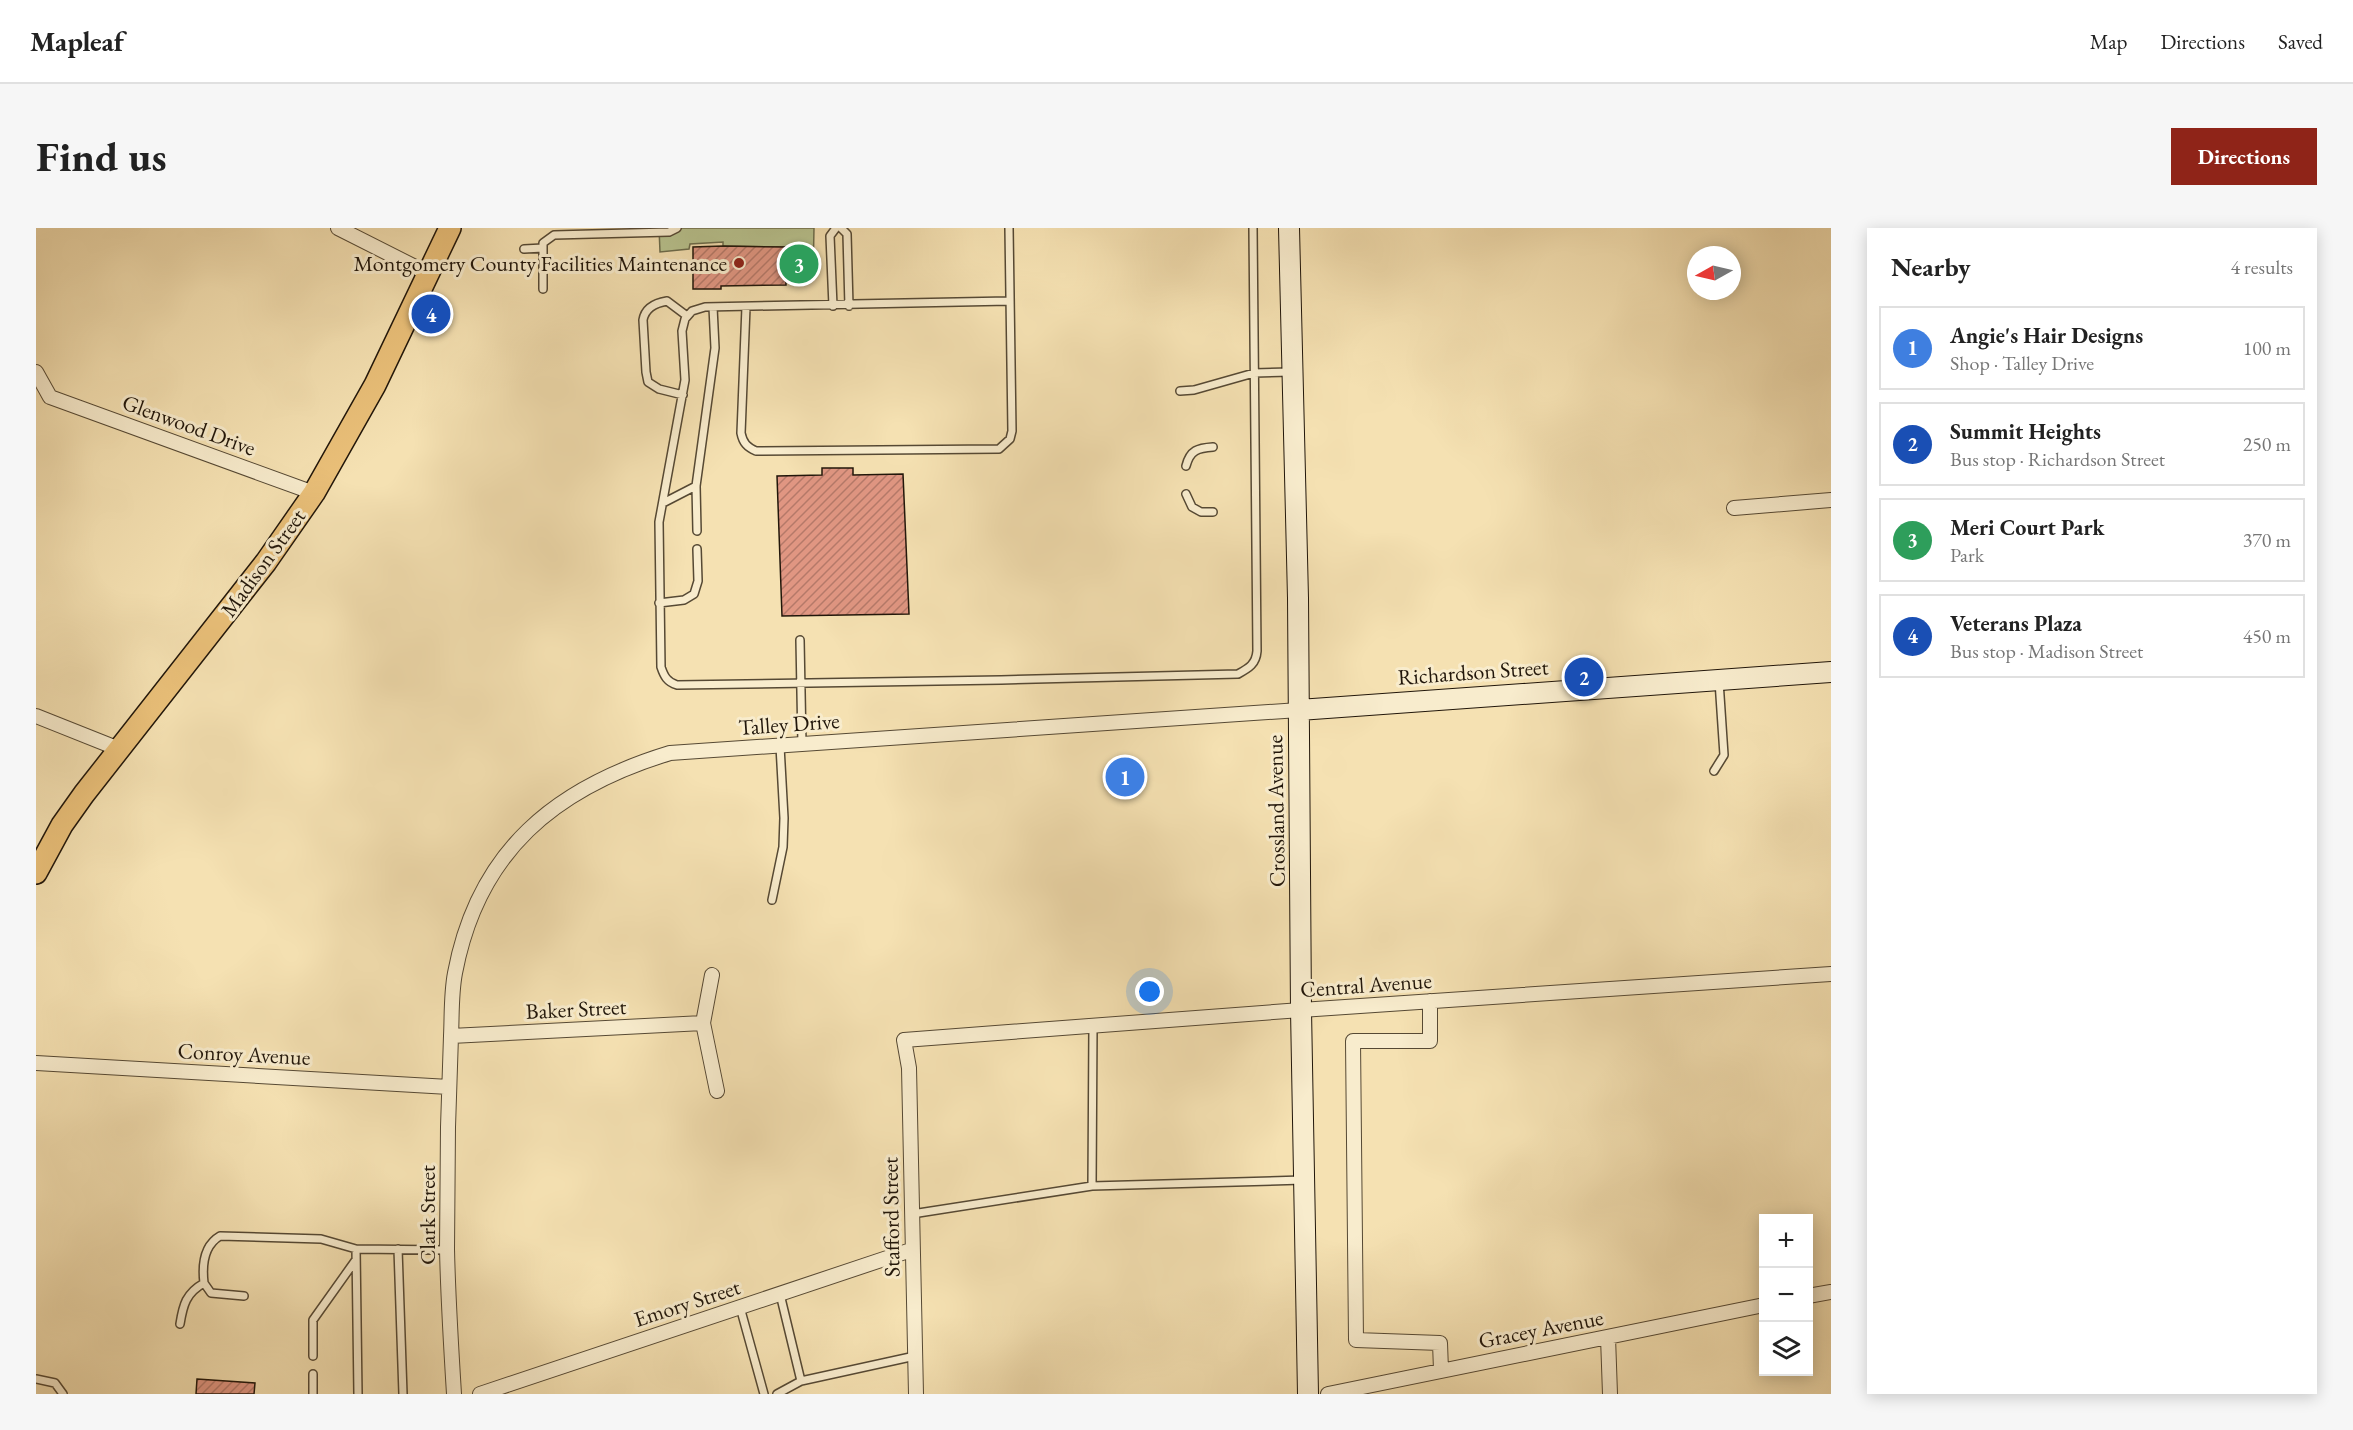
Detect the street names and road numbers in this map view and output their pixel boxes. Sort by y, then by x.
street label: Glenwood Drive [118,387,260,463]
street label: Madison Street [214,503,312,623]
street label: Richardson Street [1397,652,1549,692]
street label: Talley Drive [737,706,841,742]
street label: Crossland Avenue [1260,734,1292,887]
street label: Central Avenue [1299,966,1433,1004]
street label: Baker Street [525,992,627,1026]
street label: Conroy Avenue [177,1036,312,1072]
street label: Stafford Street [875,1157,907,1277]
street label: Clark Street [413,1165,442,1265]
street label: Emory Street [630,1272,744,1334]
street label: Gracey Avenue [1476,1303,1606,1355]

